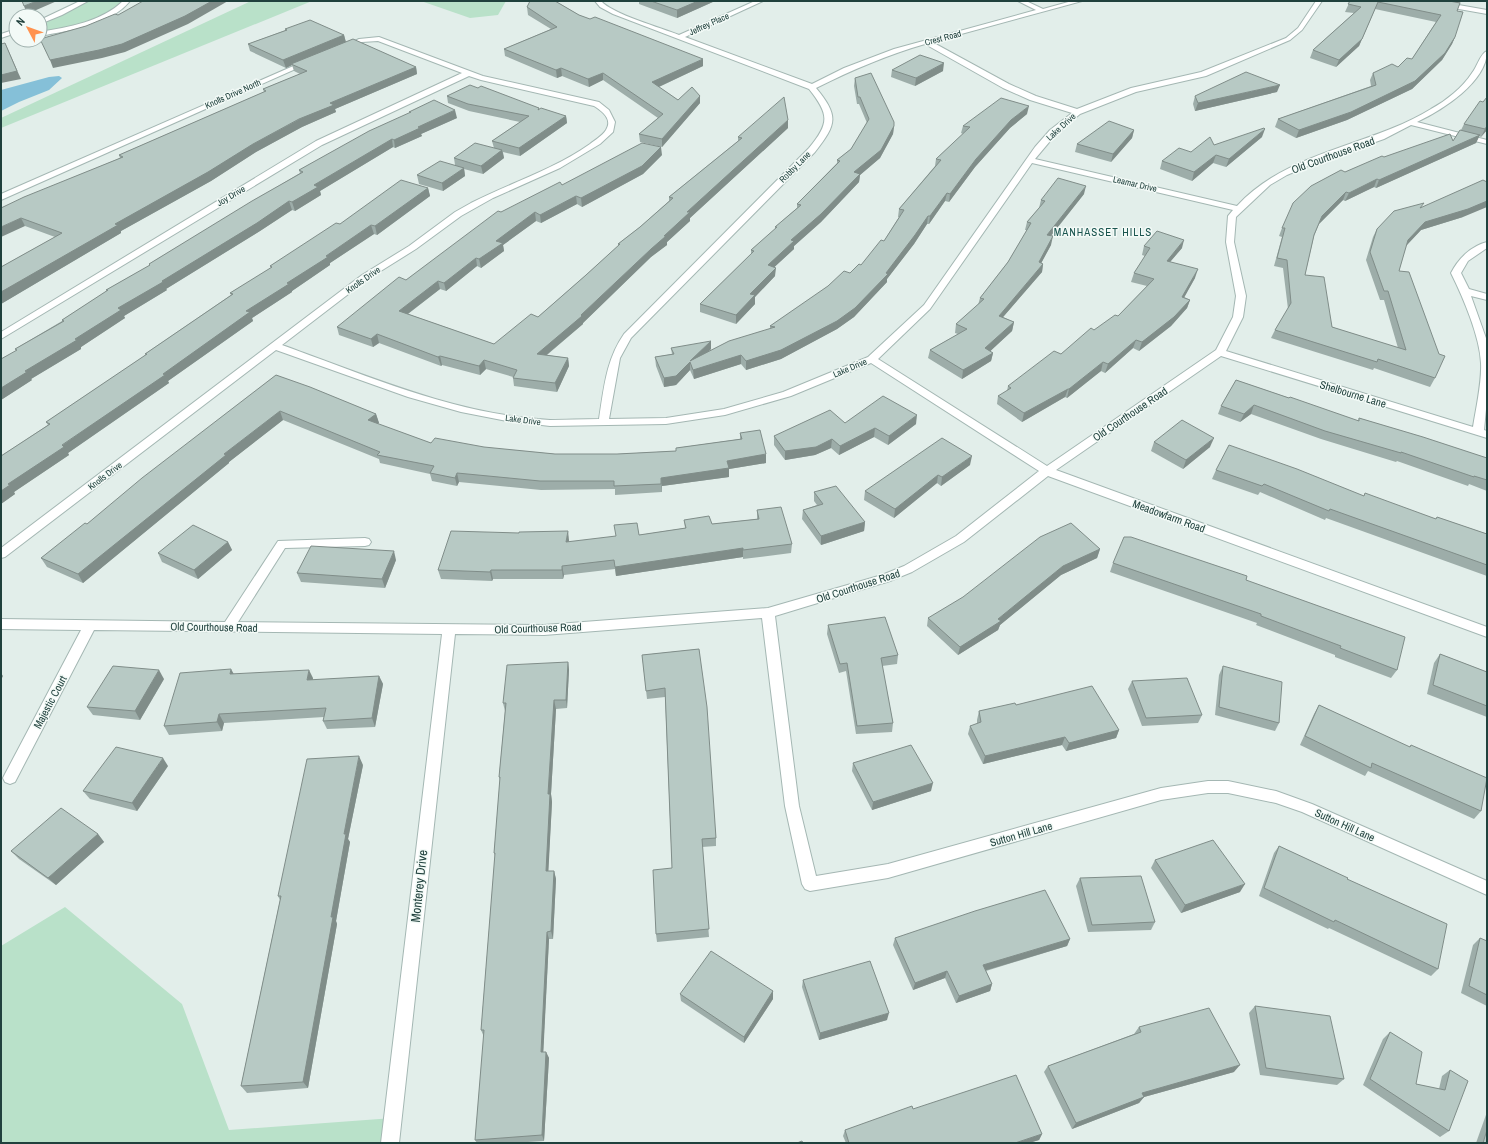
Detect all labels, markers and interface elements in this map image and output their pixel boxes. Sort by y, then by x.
north arrow [8,8,48,48]
street label: Jeffrey Place [687,10,731,38]
text: N [13,14,28,28]
street label: Crest Road [923,27,963,49]
street label: Knolls Drive North [203,76,263,112]
street label: Lake Drive [1044,111,1078,143]
street label: Old Courthouse Road [1290,134,1376,176]
street label: Robby Lane [777,149,813,185]
street label: Leamar Drive [1112,173,1158,195]
street label: Joy Drive [215,183,247,209]
district label: MANHASSET HILLS [1054,225,1152,239]
street label: Knolls Drive [343,264,383,296]
street label: Lake Drive [831,356,869,380]
street label: Shelbourne Lane [1318,377,1388,411]
street label: Old Courthouse Road [1090,384,1170,444]
street label: Lake Drive [505,412,541,428]
street label: Knolls Drive [86,459,124,493]
street label: Meadowfarm Road [1131,496,1207,536]
street label: Old Courthouse Road [814,566,902,606]
street label: Old Courthouse Road [170,619,258,635]
street label: Old Courthouse Road [494,619,582,637]
street label: Majestic Court [30,673,70,731]
street label: Sutton Hill Lane [1313,806,1377,844]
street label: Sutton Hill Lane [988,818,1054,850]
street label: Monterey Drive [407,849,431,923]

